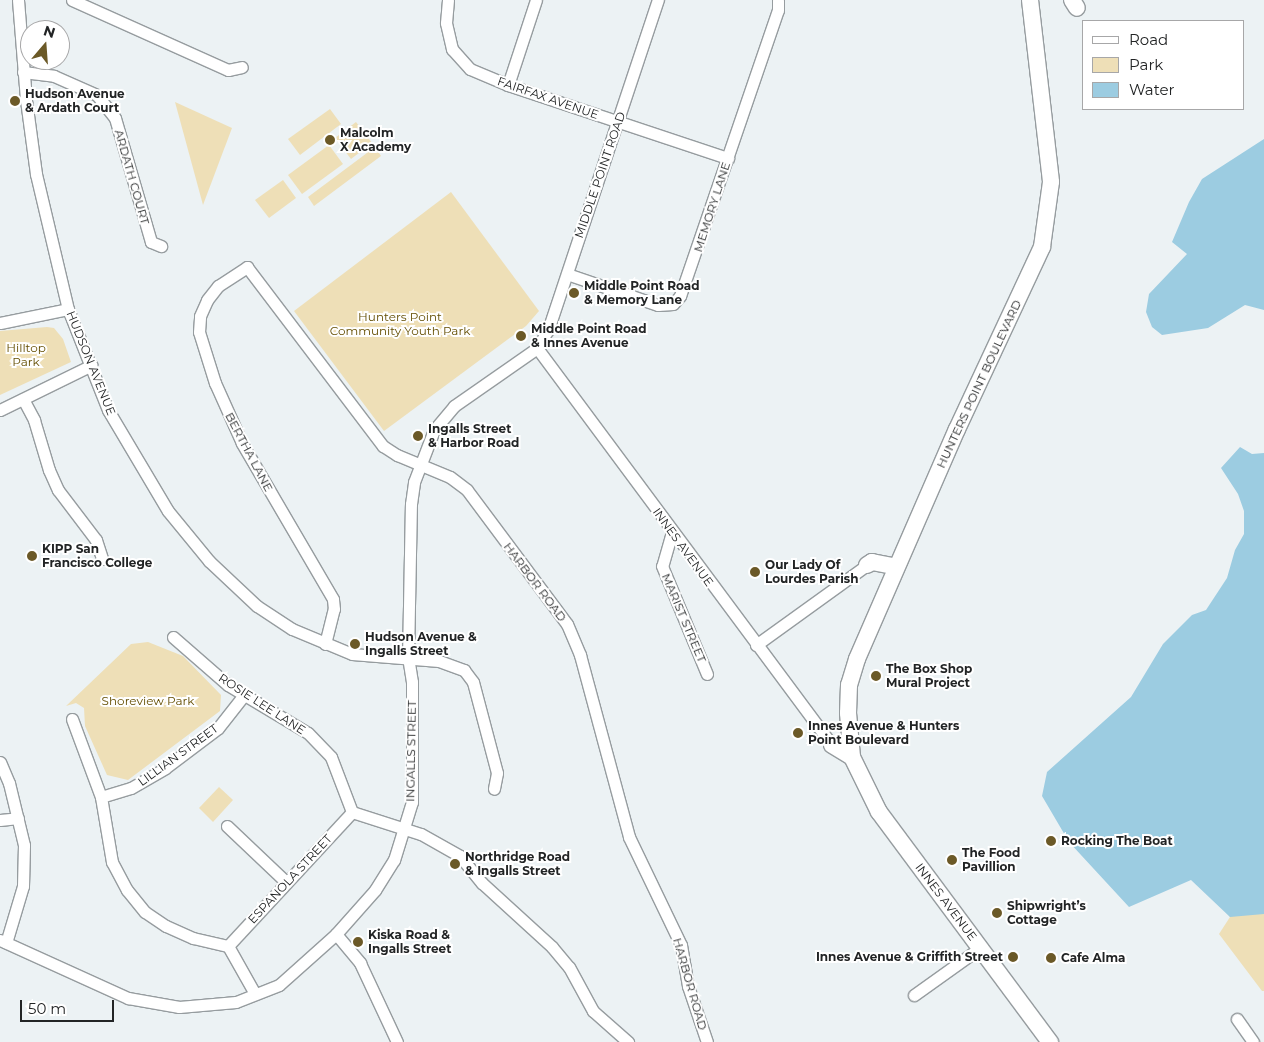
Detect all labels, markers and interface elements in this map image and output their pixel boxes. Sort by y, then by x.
north arrow [20,20,70,70]
legend [1082,20,1244,110]
text: N [41,21,57,42]
text: Road [1129,30,1168,49]
text: Park [1129,55,1163,74]
street label: FAIRFAX AVENUE [495,74,601,122]
text: Water [1129,80,1175,99]
place label: Hudson Avenue & Ardath Court [25,87,125,115]
marker: Hudson Avenue & Ardath Court [9,95,21,107]
street label: MIDDLE POINT ROAD [572,110,628,240]
place label: Malcolm X Academy [340,126,411,154]
street label: ARDATH COURT [112,128,152,226]
marker: Malcolm X Academy [324,134,336,146]
street label: MEMORY LANE [691,160,733,254]
place label: Middle Point Road & Memory Lane [584,279,700,307]
marker: Middle Point Road & Memory Lane [568,287,580,299]
street label: HUNTERS POINT BOULEVARD [934,298,1024,470]
street label: HUDSON AVENUE [63,309,119,417]
park label: Hunters Point Community Youth Park [330,310,470,338]
place label: Middle Point Road & Innes Avenue [531,322,647,350]
marker: Middle Point Road & Innes Avenue [515,330,527,342]
park label: Hilltop Park [6,341,46,369]
street label: BERTHA LANE [222,410,276,494]
place label: Ingalls Street & Harbor Road [428,422,519,450]
marker: Ingalls Street & Harbor Road [412,430,424,442]
street label: INNES AVENUE [650,505,716,589]
street label: HARBOR ROAD [501,540,569,624]
place label: KIPP San Francisco College [42,542,152,570]
marker: KIPP San Francisco College [26,550,38,562]
place label: Our Lady Of Lourdes Parish [765,558,858,586]
marker: Our Lady Of Lourdes Parish [749,566,761,578]
street label: MARIST STREET [659,571,709,665]
place label: Hudson Avenue & Ingalls Street [365,630,477,658]
marker: Hudson Avenue & Ingalls Street [349,638,361,650]
place label: The Box Shop Mural Project [886,662,972,690]
marker: The Box Shop Mural Project [870,670,882,682]
street label: ROSIE LEE LANE [216,671,308,737]
park label: Shoreview Park [102,694,194,708]
street label: INGALLS STREET [403,700,419,802]
place label: Innes Avenue & Hunters Point Boulevard [808,719,959,747]
street label: LILLIAN STREET [135,721,221,789]
marker: Innes Avenue & Hunters Point Boulevard [792,727,804,739]
street label: ESPANOLA STREET [245,831,335,927]
place label: Rocking The Boat [1061,834,1173,848]
marker: Rocking The Boat [1045,835,1057,847]
place label: The Food Pavillion [962,846,1020,874]
place label: Northridge Road & Ingalls Street [465,850,570,878]
marker: The Food Pavillion [946,854,958,866]
marker: Northridge Road & Ingalls Street [449,858,461,870]
street label: INNES AVENUE [912,860,980,944]
place label: Shipwright’s Cottage [1007,899,1086,927]
marker: Shipwright’s Cottage [991,907,1003,919]
place label: Kiska Road & Ingalls Street [368,928,451,956]
marker: Kiska Road & Ingalls Street [352,936,364,948]
street label: HARBOR ROAD [670,936,710,1032]
place label: Innes Avenue & Griffith Street [816,950,1003,964]
marker: Innes Avenue & Griffith Street [1007,951,1019,963]
place label: Cafe Alma [1061,951,1125,965]
marker: Cafe Alma [1045,952,1057,964]
scale bar [22,990,116,1022]
text: 50 m [28,999,66,1018]

